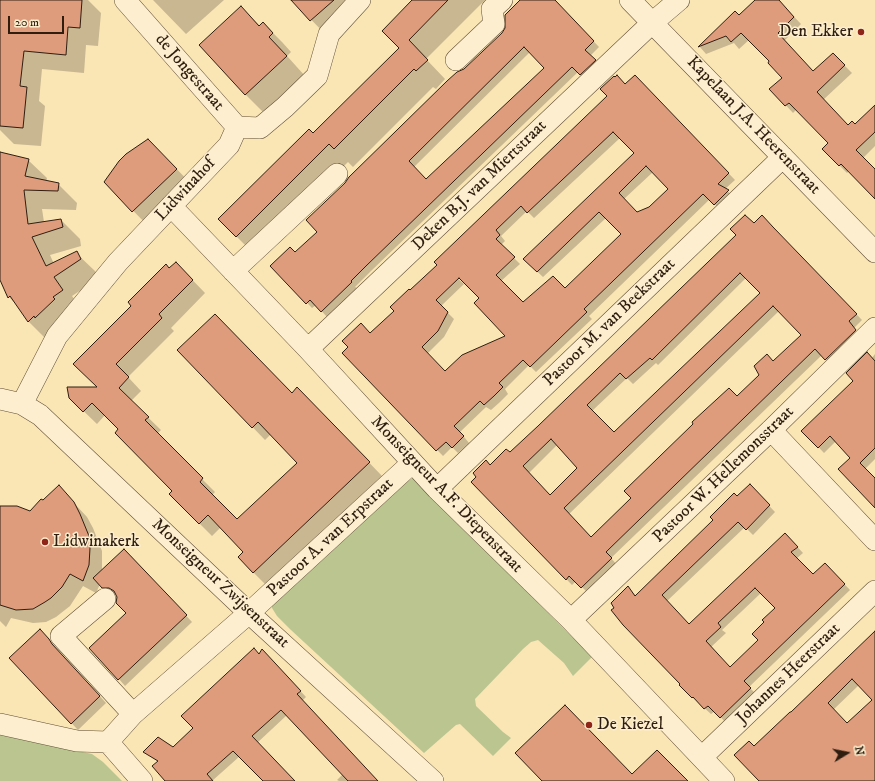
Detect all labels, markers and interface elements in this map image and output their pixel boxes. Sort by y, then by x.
scale bar [10,8,66,34]
text: 20 m [15,15,39,30]
place label: Den Ekker [779,22,853,42]
marker: Den Ekker [856,27,866,37]
street label: de Jongestraat [150,30,228,116]
street label: Kapelaan J.A. Heerenstraat [682,53,824,199]
street label: Deken B.J. van Miertstraat [408,116,552,256]
street label: Lidwinahof [152,154,220,226]
street label: Pastoor M. van Beekstraat [540,255,680,391]
street label: Pastoor W. Hellemonsstraat [649,402,799,548]
street label: Monseigneur A.F. Diepenstraat [366,412,526,578]
street label: Pastoor A. van Erpstraat [264,474,398,602]
street label: Monseigneur Zwijsenstraat [147,515,293,653]
place label: Lidwinakerk [53,532,139,552]
marker: Lidwinakerk [40,537,50,547]
street label: Johannes Heerstraat [733,619,845,729]
place label: De Kiezel [597,715,663,735]
marker: De Kiezel [584,720,594,730]
north arrow [827,733,867,773]
text: N [851,745,866,757]

